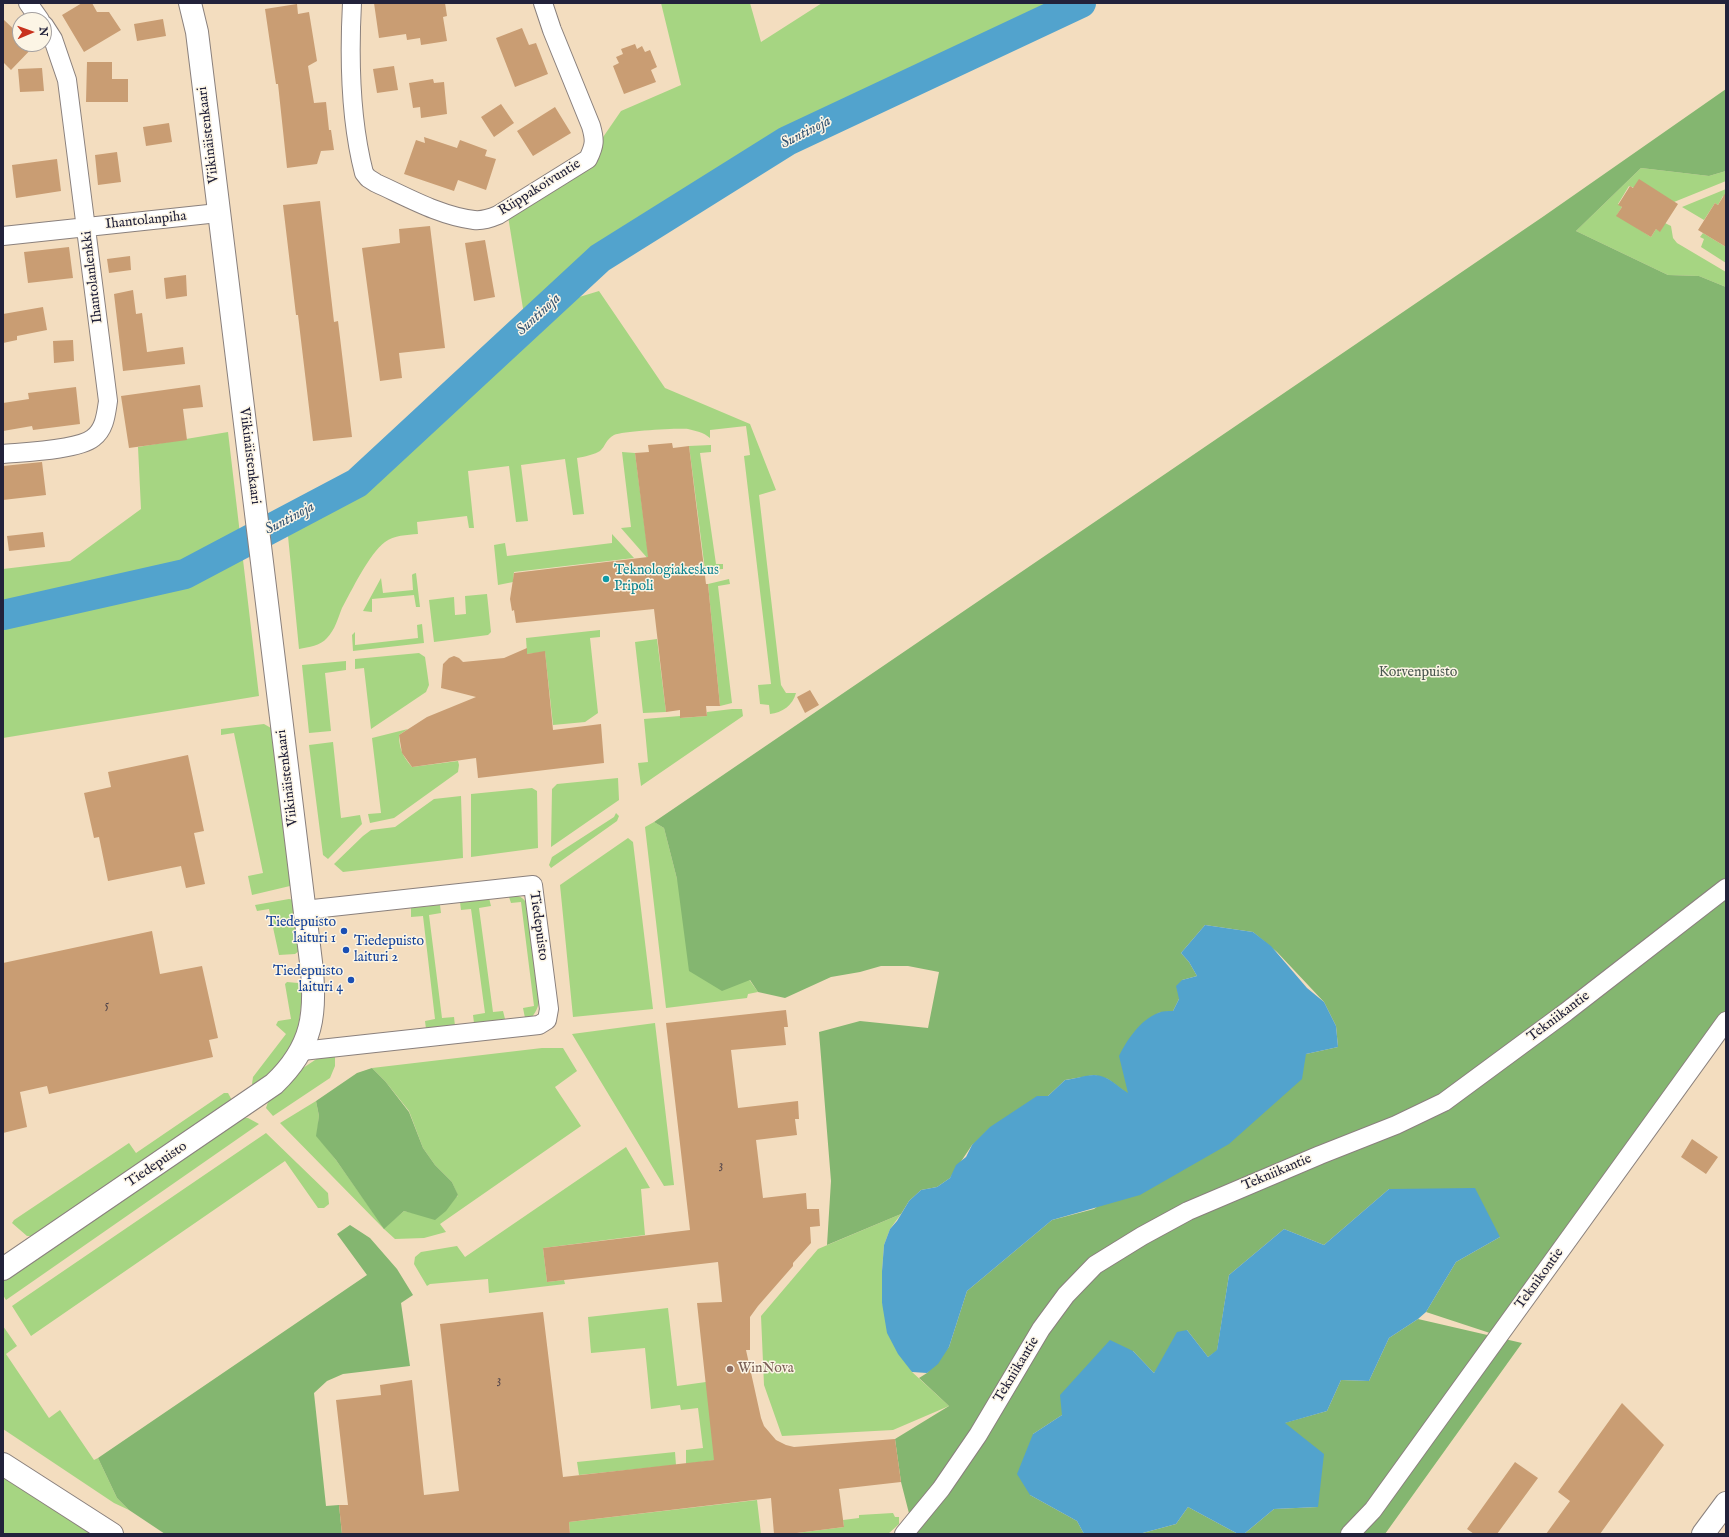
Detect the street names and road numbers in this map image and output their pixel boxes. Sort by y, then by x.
street label: Viikinäistenkaari [195,86,223,184]
street label: Riippakoivuntie [496,156,584,220]
street label: Ihantolanpiha [105,208,187,234]
street label: Ihantolanlenkki [79,230,107,324]
street label: Viikinäistenkaari [235,407,263,505]
street label: Viikinäistenkaari [274,729,302,827]
street label: Tiedepuisto [525,890,551,962]
street label: Tekniikantie [1525,988,1593,1046]
street label: Tiedepuisto [123,1138,191,1192]
street label: Tekniikantie [1240,1151,1314,1195]
street label: Teknikontie [1512,1245,1568,1313]
street label: Tekniikantie [991,1334,1043,1406]

